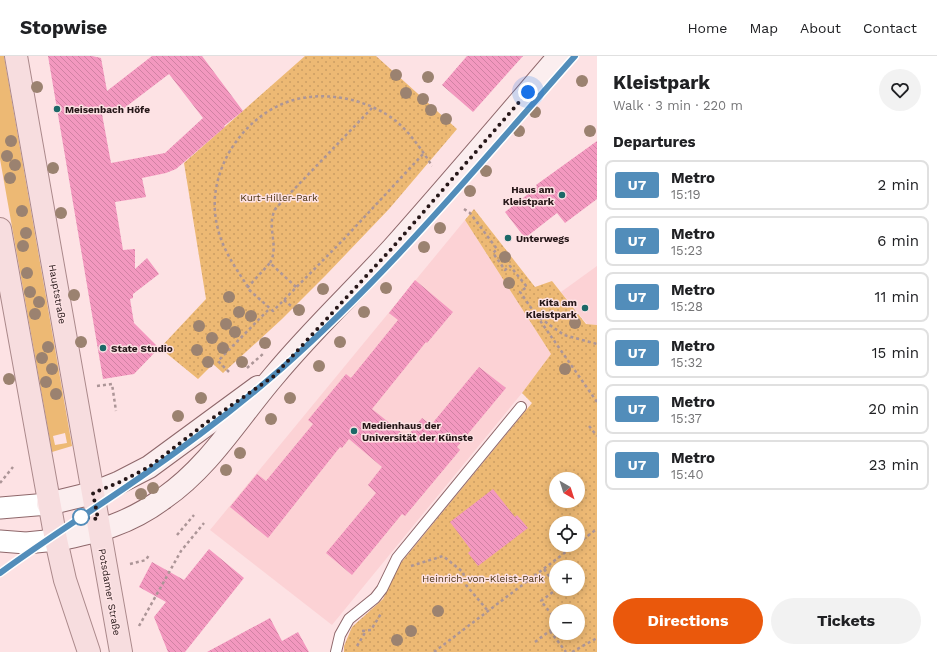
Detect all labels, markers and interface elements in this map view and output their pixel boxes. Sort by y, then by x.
text: Stopwise [20,16,107,39]
text: Home [687,20,727,36]
text: Map [749,20,778,36]
text: About [800,20,841,36]
text: Contact [863,20,917,36]
button: heart [879,69,921,111]
text: Kleistpark [613,71,710,94]
your location [518,82,538,102]
text: Walk · 3 min · 220 m [613,98,743,113]
marker: Meisenbach Höfe [52,104,62,114]
place label: Meisenbach Höfe [65,104,150,115]
text: Departures [613,133,696,151]
text: Metro [671,169,715,187]
text: 2 min [878,176,919,194]
text: U7 [628,177,646,193]
place label: Haus am Kleistpark [503,184,555,207]
text: 15:19 [671,187,701,202]
marker: Haus am Kleistpark [557,190,567,200]
park label: Kurt-Hiller-Park [240,192,318,203]
text: Metro [671,225,715,243]
text: 6 min [877,232,919,250]
marker: Unterwegs [503,233,513,243]
place label: Unterwegs [516,233,570,244]
text: U7 [628,233,646,249]
text: 15:23 [671,243,703,258]
street label: Hauptstraße [47,263,68,325]
text: Metro [671,281,715,299]
text: 11 min [875,288,919,306]
text: U7 [628,289,646,305]
place label: Kita am Kleistpark [526,297,578,320]
text: 15:28 [671,299,703,314]
marker: Kita am Kleistpark [580,303,590,313]
text: Metro [671,337,715,355]
marker: State Studio [98,343,108,353]
place label: State Studio [111,343,173,354]
text: 15 min [872,344,919,362]
text: U7 [628,345,646,361]
text: 15:32 [671,355,703,370]
text: Metro [671,393,715,411]
text: 20 min [868,400,919,418]
text: U7 [628,401,646,417]
text: 15:37 [671,411,702,426]
place label: Medienhaus der Universität der Künste [362,420,473,443]
marker: Medienhaus der Universität der Künste [349,426,359,436]
text: Metro [671,449,715,467]
text: 23 min [869,456,919,474]
text: U7 [628,457,646,473]
text: 15:40 [671,467,704,482]
north arrow [549,472,585,508]
map controls [549,472,585,640]
unlabelled marker [72,508,90,526]
button: locate [549,516,585,552]
street label: Potsdamer Straße [96,548,123,637]
button: + [549,560,585,596]
park label: Heinrich-von-Kleist-Park [422,573,544,584]
button: Directions [613,598,763,644]
button: Tickets [771,598,921,644]
button: − [549,604,585,640]

